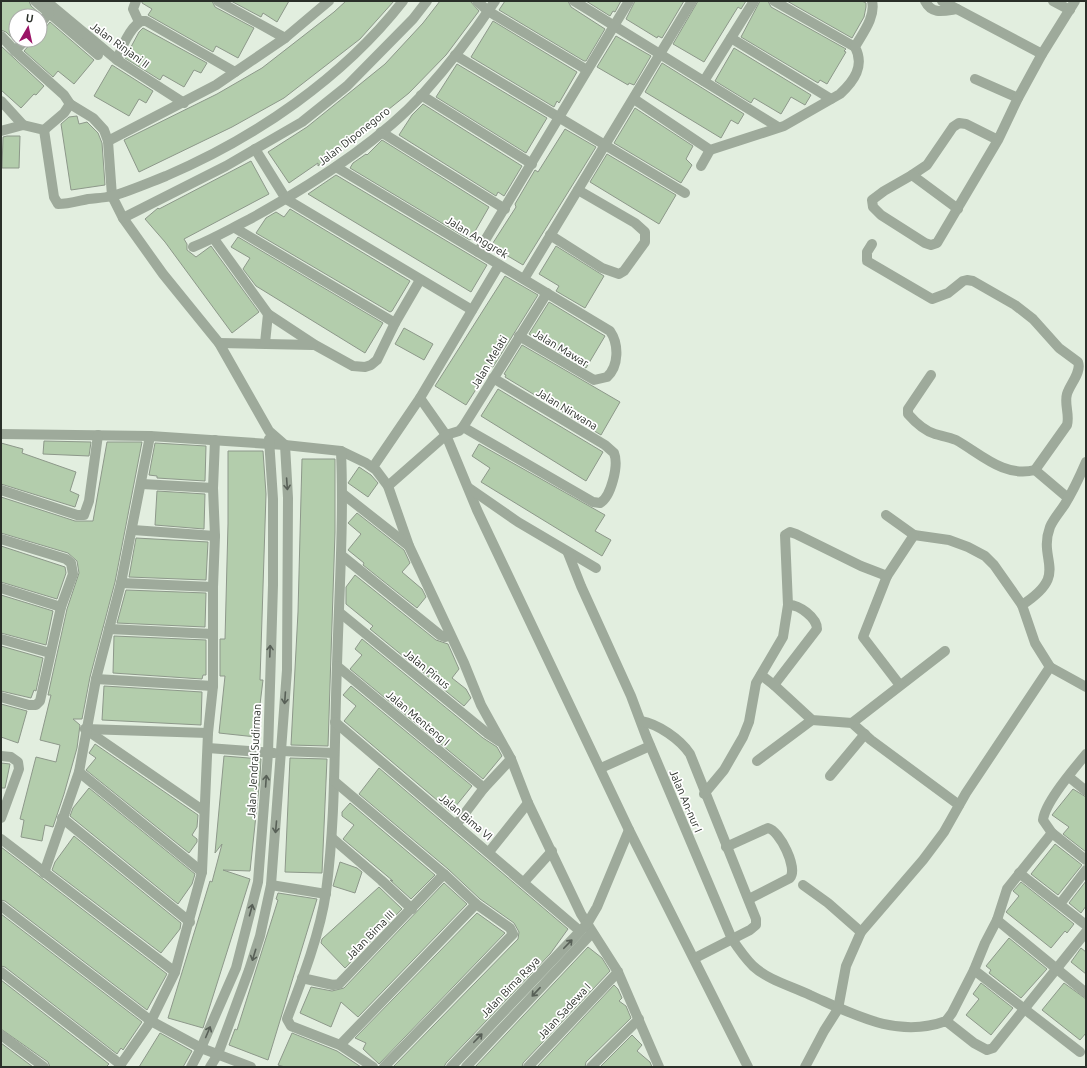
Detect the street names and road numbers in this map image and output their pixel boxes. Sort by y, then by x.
street label: Jalan Rinjani II [88,20,152,70]
street label: Jalan Diponegoro [316,104,392,168]
street label: Jalan Anggrek [444,214,511,260]
street label: Jalan Mawar [531,327,591,370]
street label: Jalan Melati [469,333,509,391]
street label: Jalan Nirwana [534,386,600,432]
street label: Jalan Pinus [402,647,452,691]
street label: Jalan Menteng I [384,688,452,748]
street label: Jalan Jendral Sudirman [245,703,263,819]
street label: Jalan An-nur I [667,768,705,834]
street label: Jalan Bima VI [437,791,495,843]
street label: Jalan Bima III [343,908,397,962]
street label: Jalan Bima Raya [478,954,542,1020]
street label: Jalan Sadewa I [535,981,593,1041]

